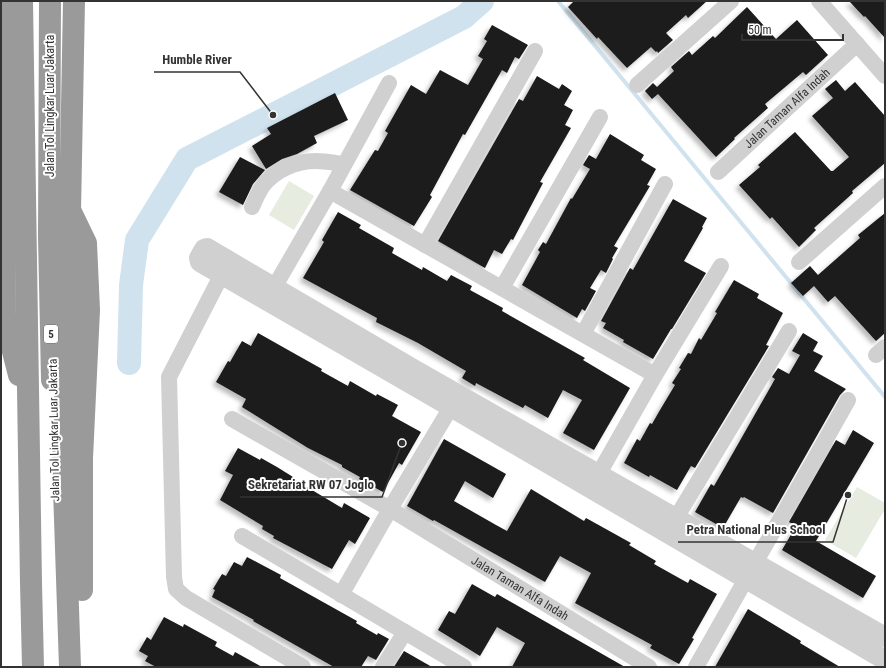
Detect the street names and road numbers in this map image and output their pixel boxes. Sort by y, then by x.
street label: Jalan Tol Lingkar Luar Jakarta [43,34,57,177]
street label: Jalan Taman Alfa Indah [741,65,833,151]
road number: 5 [44,325,58,343]
street label: Jalan Tol Lingkar Luar Jakarta [46,358,62,501]
street label: Jalan Taman Alfa Indah [469,553,571,623]

